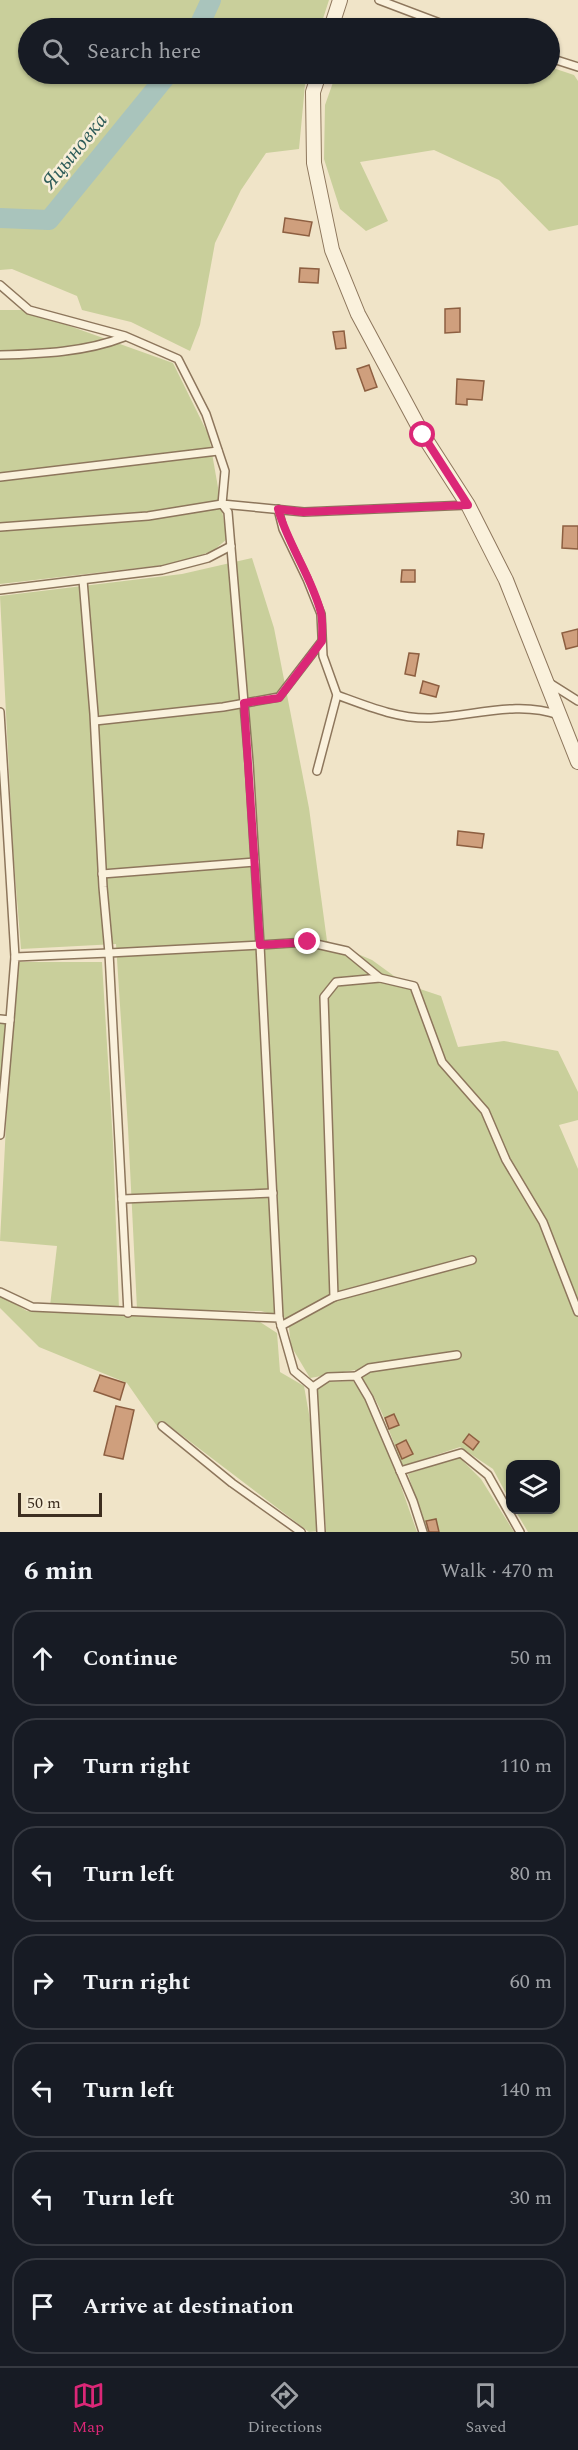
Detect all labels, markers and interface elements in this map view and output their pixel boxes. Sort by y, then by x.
search box [18,18,560,84]
icon: search [39,35,72,68]
text: Search here [87,35,201,68]
water label: Яцыновка [33,106,116,198]
route start [409,421,435,447]
route end [294,928,320,954]
map controls [506,1460,560,1514]
button: layers [506,1460,560,1514]
scale bar [18,1490,102,1518]
text: 50 m [27,1491,61,1515]
text: 6 min [24,1551,93,1591]
text: Walk · 470 m [441,1556,554,1586]
icon: ahead [26,1642,59,1675]
text: Continue [83,1642,178,1675]
text: 50 m [510,1643,552,1673]
icon: right [26,1750,59,1783]
text: Turn right [83,1750,190,1783]
text: 110 m [500,1751,552,1781]
icon: left [26,1858,59,1891]
text: Turn left [83,1858,175,1891]
text: 80 m [510,1859,552,1889]
icon: right [26,1966,59,1999]
text: Turn right [83,1966,190,1999]
text: 60 m [510,1967,552,1997]
icon: left [26,2074,59,2107]
text: Turn left [83,2074,175,2107]
text: 140 m [500,2075,552,2105]
icon: left [26,2182,59,2215]
text: Turn left [83,2182,175,2215]
text: 30 m [510,2183,552,2213]
icon: arrive [26,2290,59,2323]
text: Arrive at destination [83,2290,294,2323]
tab: Map [72,2379,105,2439]
tab: Directions [248,2379,322,2439]
tab: Saved [465,2379,506,2439]

